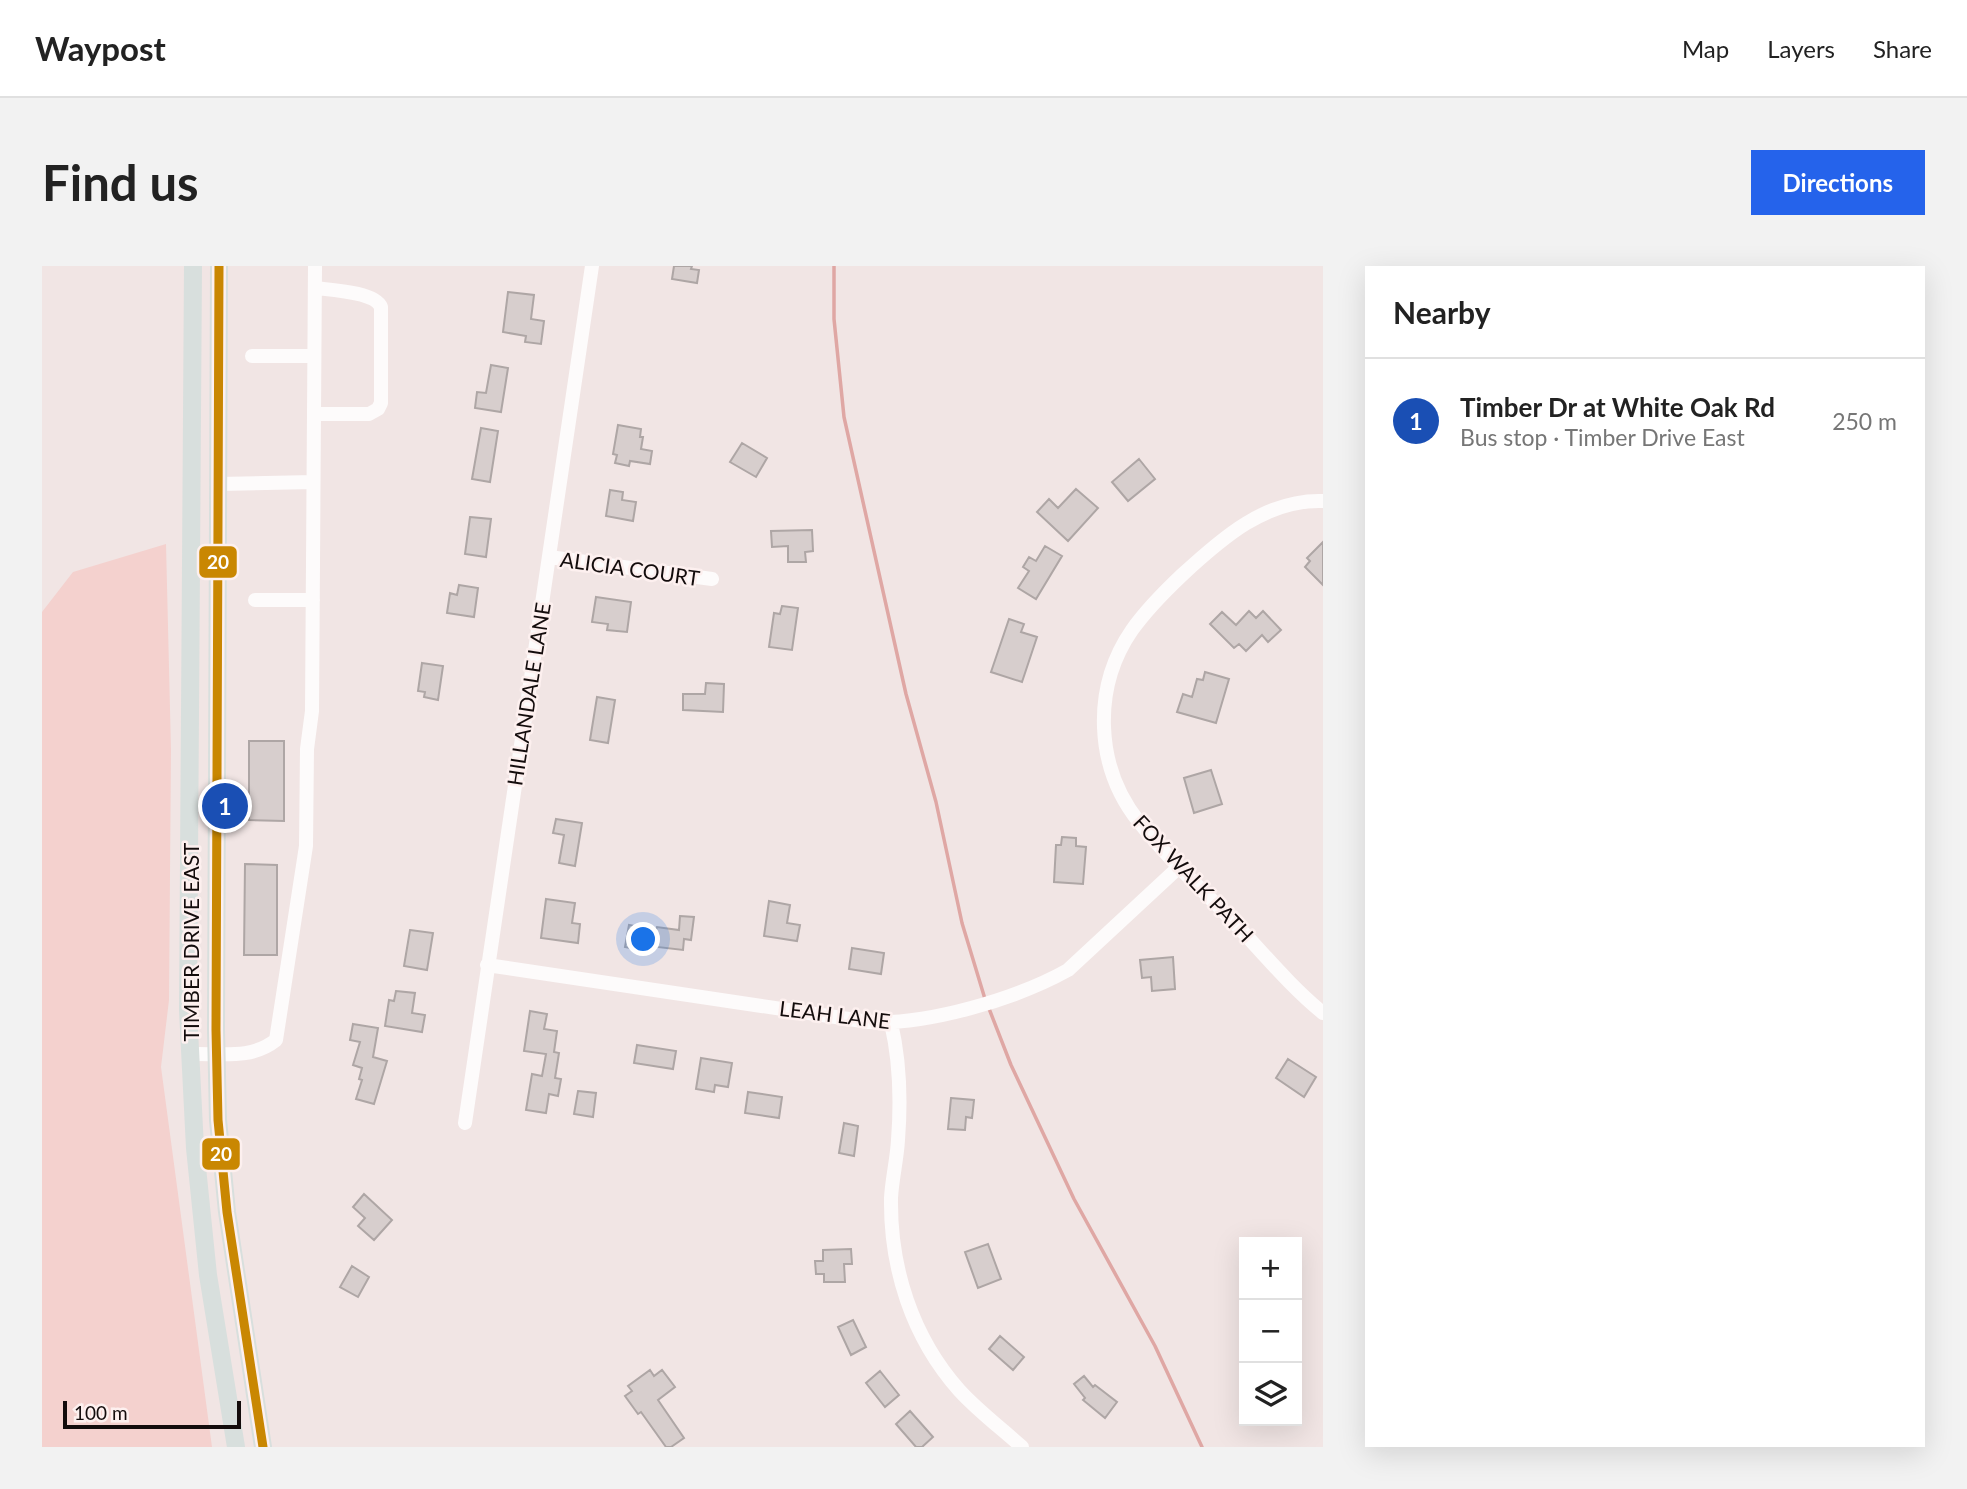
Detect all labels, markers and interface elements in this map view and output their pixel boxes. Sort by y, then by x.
text: Waypost [35,28,166,68]
text: Map [1682,34,1729,63]
text: Layers [1767,34,1835,63]
text: Share [1873,34,1932,63]
button: Directions [1751,150,1925,215]
text: Find us [42,153,199,211]
text: Nearby [1393,294,1491,330]
text: Timber Dr at White Oak Rd [1460,391,1775,423]
text: 1 [1409,407,1423,435]
text: 250 m [1832,407,1897,435]
text: Bus stop · Timber Drive East [1460,423,1745,451]
line badge: 20 [198,545,238,579]
street label: ALICIA COURT [559,546,702,590]
text: 20 [207,550,229,573]
street label: HILLANDALE LANE [501,601,555,787]
pin: 1 [202,780,248,832]
street label: FOX WALK PATH [1129,809,1259,947]
street label: TIMBER DRIVE EAST [178,842,203,1041]
your location [626,922,660,956]
street label: LEAH LANE [778,995,892,1033]
line badge: 20 [201,1137,241,1171]
text: 20 [210,1142,232,1165]
map controls [1239,1237,1302,1426]
button: + [1239,1237,1302,1300]
button: − [1239,1300,1302,1363]
button: layers [1239,1363,1302,1426]
scale bar [63,1398,242,1430]
text: 100 m [74,1401,128,1424]

